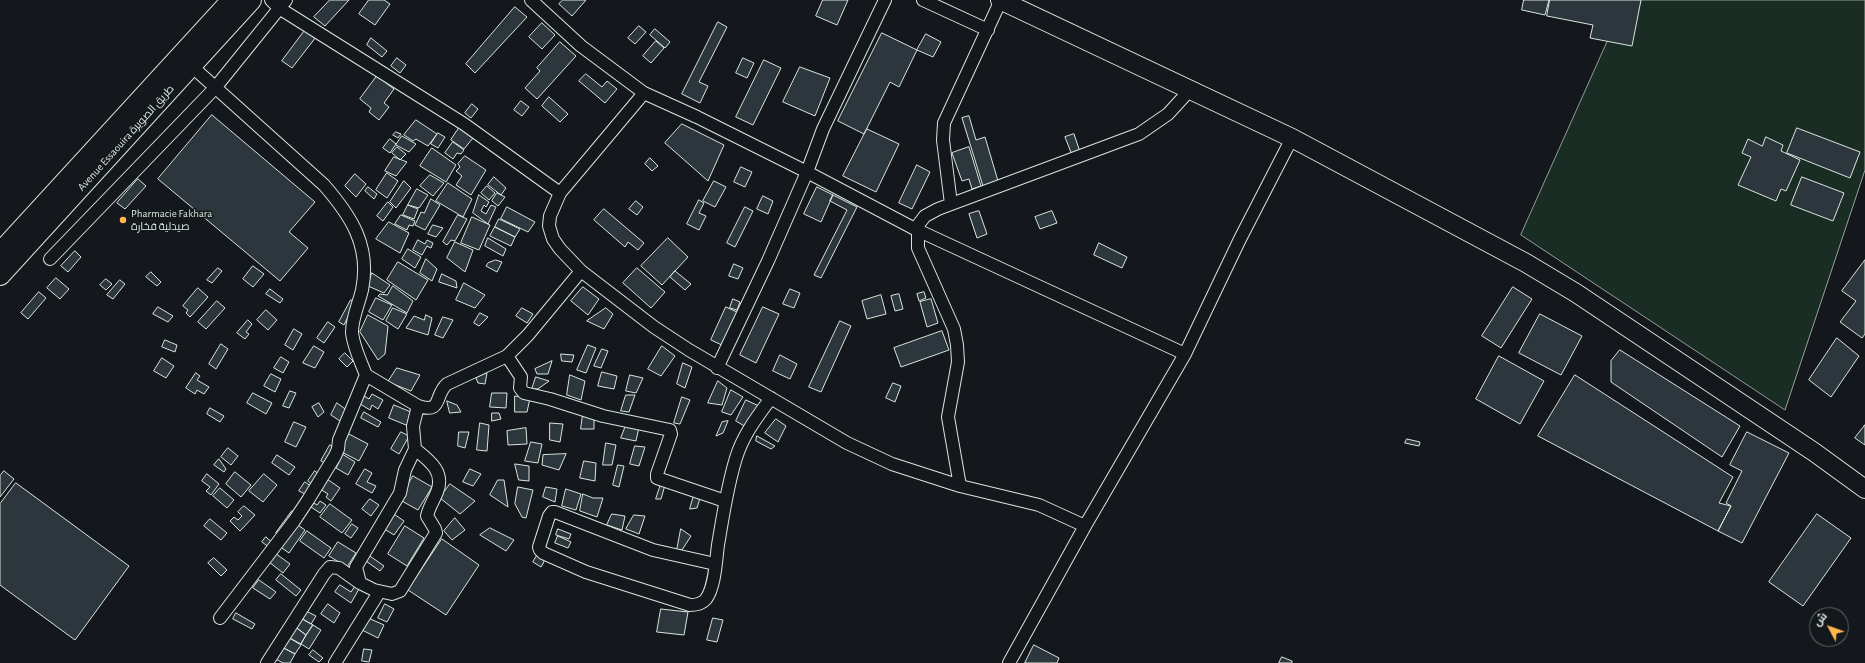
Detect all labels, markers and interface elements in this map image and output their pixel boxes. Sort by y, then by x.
street label: Avenue Essaouira طريق الصويرة [75,82,177,194]
place label: Pharmacie Fakhara صيدلية فخارة [131,207,212,233]
marker: Pharmacie Fakhara صيدلية فخارة [118,215,128,225]
north arrow [1809,607,1849,647]
text: ش [1812,611,1829,628]

